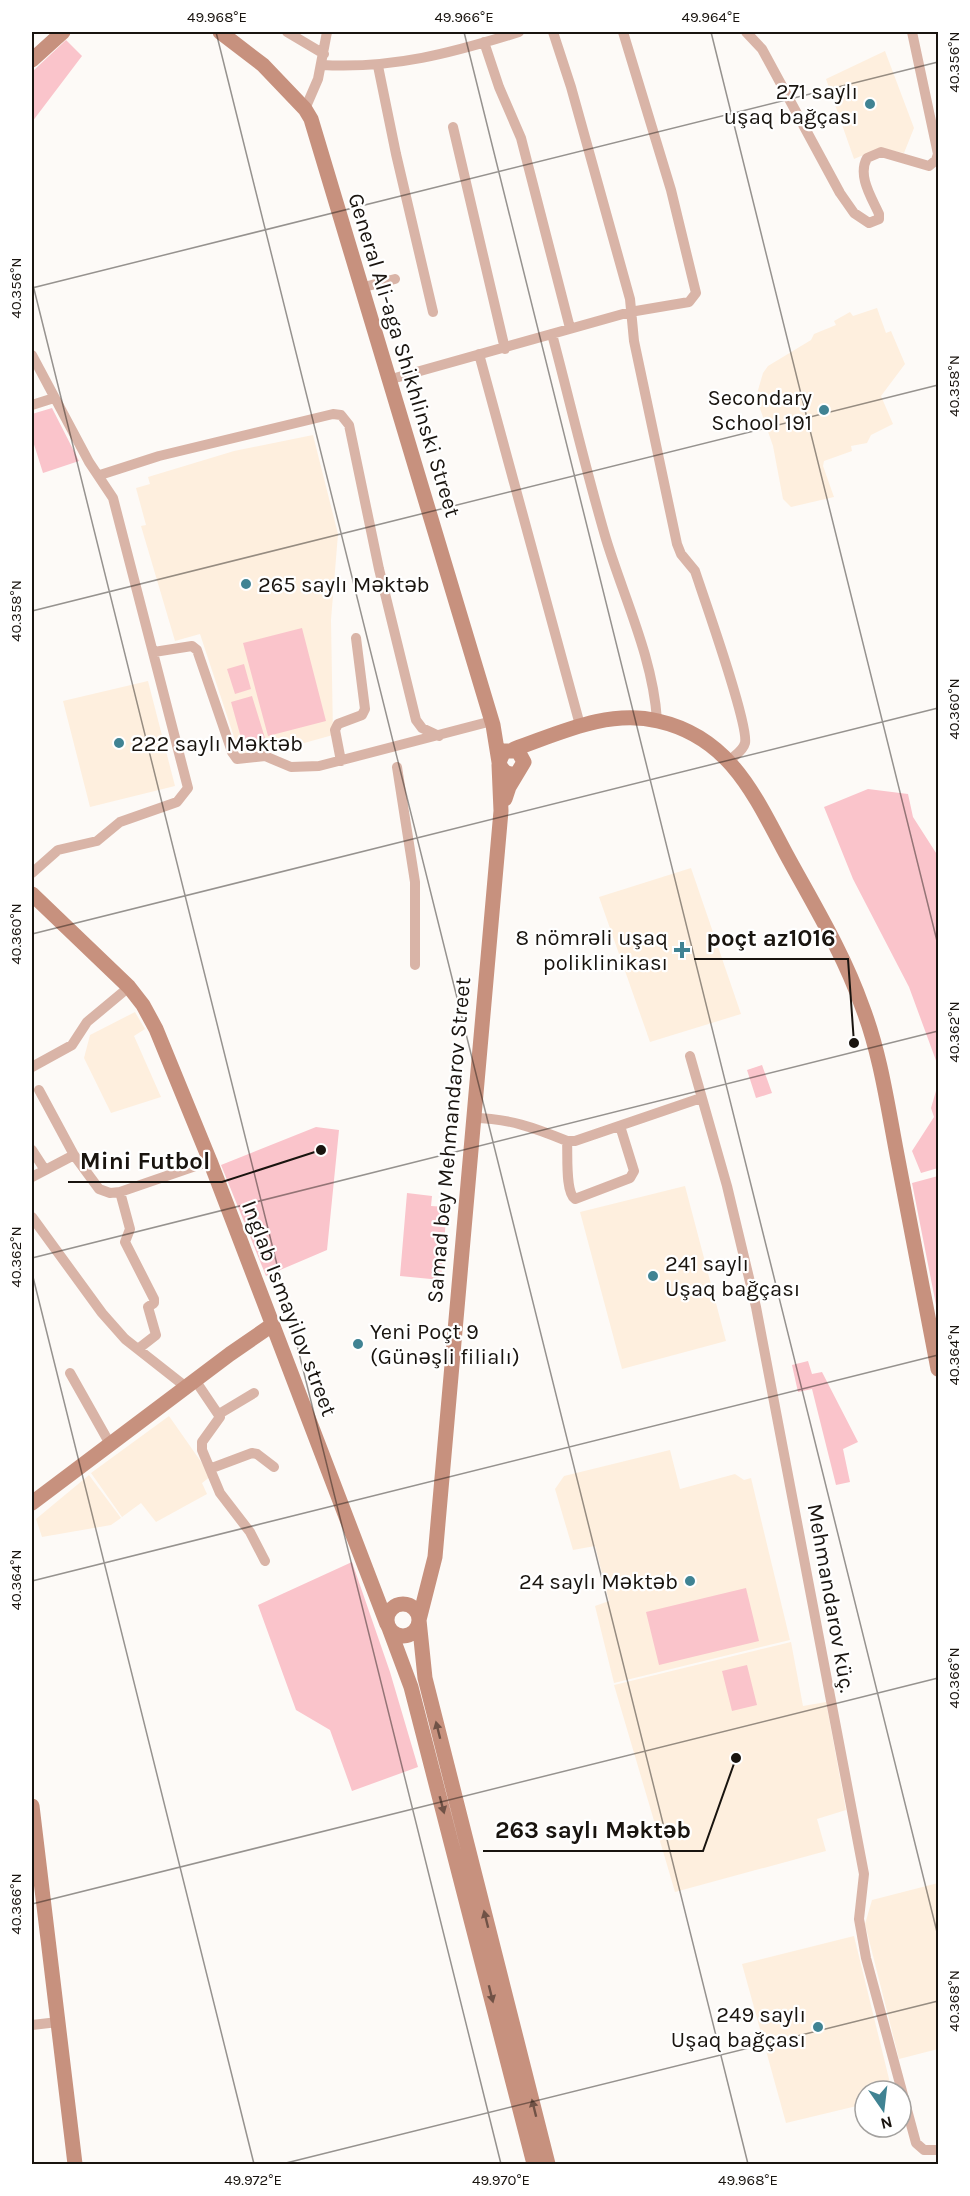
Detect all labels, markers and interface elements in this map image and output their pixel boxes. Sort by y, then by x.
text: 49.968°E [187,8,247,26]
text: 49.966°E [434,8,494,26]
text: 49.964°E [682,8,740,26]
text: 40.356°N [945,31,963,93]
place label: 271 saylı uşaq bağçası [724,79,858,130]
marker: 271 saylı uşaq bağçası [863,97,877,111]
street label: General Ali-aga Shikhlinski Street [342,190,466,520]
text: 40.356°N [7,257,25,319]
text: 40.358°N [945,355,963,417]
place label: Secondary School 191 [707,385,812,436]
marker: Secondary School 191 [817,403,831,417]
place label: 265 saylı Məktəb [258,572,430,598]
marker: 265 saylı Məktəb [239,577,253,591]
text: 40.358°N [7,580,25,642]
text: 40.360°N [945,678,963,740]
place label: 222 saylı Məktəb [131,731,303,757]
marker: 222 saylı Məktəb [112,736,126,750]
text: 40.360°N [7,903,25,965]
callout: poçt az1016 [694,917,848,959]
text: poçt az1016 [706,924,836,952]
place label: 8 nömrəli uşaq poliklinikası [515,925,668,976]
marker: 8 nömrəli uşaq poliklinikası [673,941,691,959]
street label: Samad bey Mehmandarov Street [422,976,476,1304]
text: 40.362°N [945,1001,963,1063]
callout: Mini Futbol [68,1140,222,1182]
text: Mini Futbol [80,1147,210,1175]
street label: Inglab Ismayilov street [236,1197,342,1420]
text: 40.362°N [7,1226,25,1288]
place label: 241 saylı Uşaq bağçası [665,1251,800,1302]
marker: 241 saylı Uşaq bağçası [646,1269,660,1283]
place label: Yeni Poçt 9 (Günəşli filialı) [370,1319,520,1370]
text: 40.364°N [945,1324,963,1386]
marker: Yeni Poçt 9 (Günəşli filialı) [351,1337,365,1351]
street label: Mehmandarov küç. [802,1502,860,1695]
text: 40.364°N [7,1549,25,1611]
place label: 24 saylı Məktəb [519,1569,678,1595]
marker: 24 saylı Məktəb [683,1574,697,1588]
text: 40.366°N [945,1647,963,1709]
one-way arrow [433,1721,443,1739]
one-way arrow [438,1796,447,1814]
callout: 263 saylı Məktəb [483,1809,703,1851]
text: 263 saylı Məktəb [495,1816,691,1844]
text: 40.366°N [7,1873,25,1935]
one-way arrow [481,1910,491,1928]
text: 40.368°N [945,1970,963,2032]
one-way arrow [487,1985,496,2003]
place label: 249 saylı Uşaq bağçası [671,2002,806,2053]
marker: 249 saylı Uşaq bağçası [811,2020,825,2034]
north arrow [853,2079,913,2139]
one-way arrow [528,2099,538,2117]
text: N [879,2112,894,2134]
text: 49.972°E [224,2171,282,2189]
text: 49.970°E [472,2171,530,2189]
text: 49.968°E [718,2171,778,2189]

